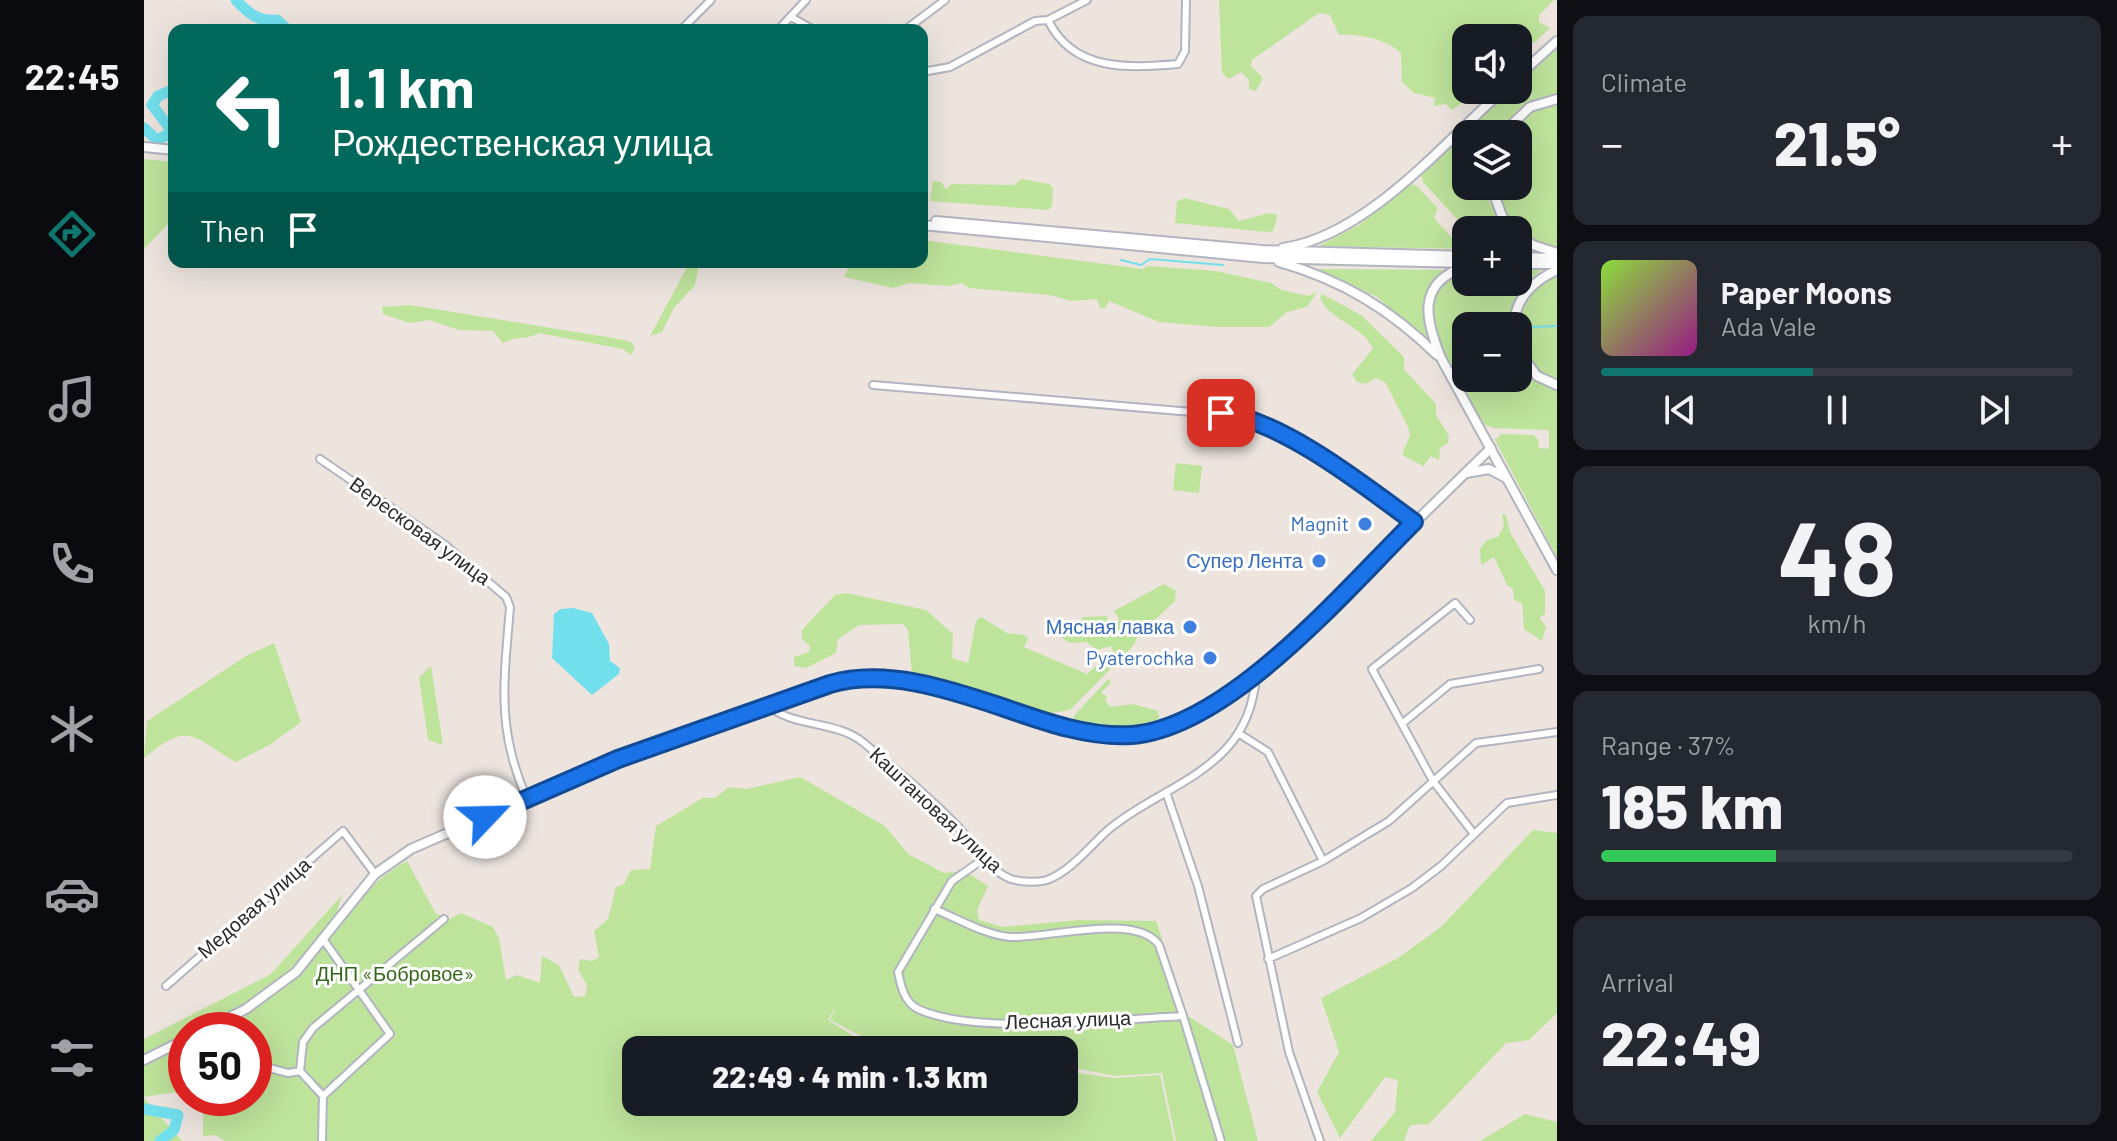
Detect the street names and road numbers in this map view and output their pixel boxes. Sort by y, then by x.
street label: Вересковая улица [346,471,496,590]
street label: Каштановая улица [865,742,1009,877]
street label: Медовая улица [192,851,315,963]
street label: Лесная улица [1004,1005,1132,1033]

